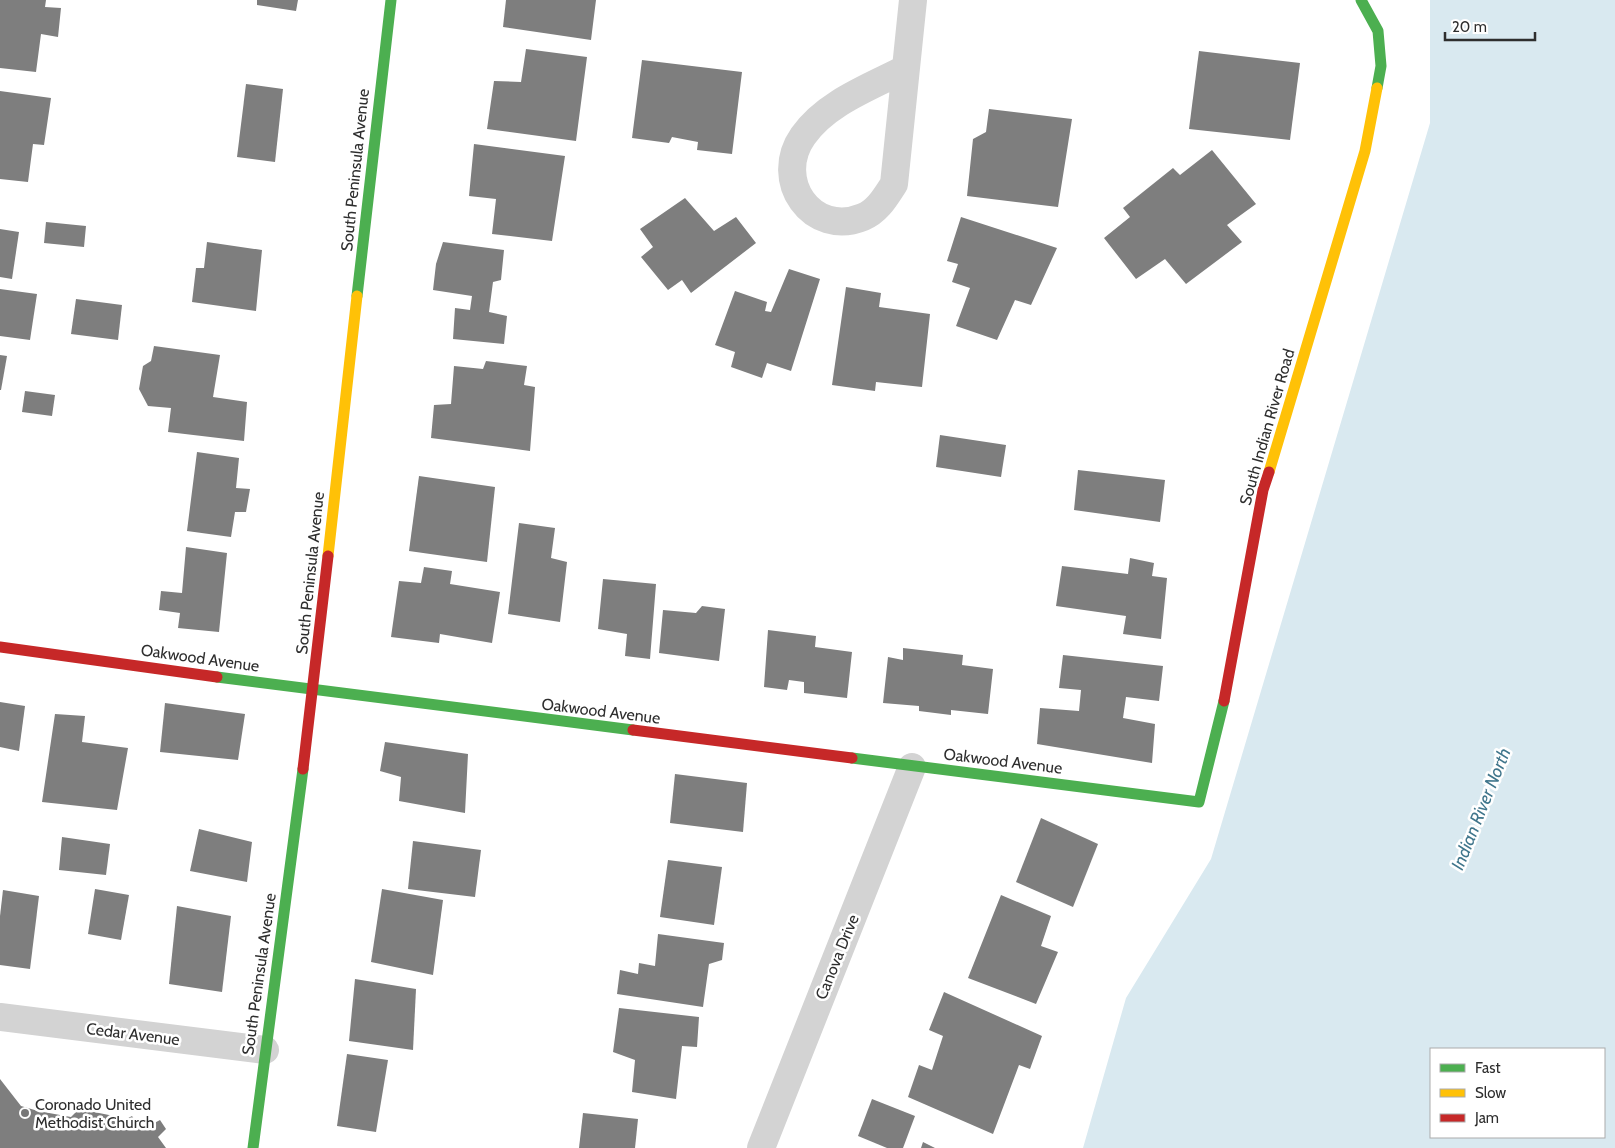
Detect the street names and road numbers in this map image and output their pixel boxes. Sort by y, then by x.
street label: South Peninsula Avenue [337,88,373,252]
street label: South Indian River Road [1236,347,1298,507]
street label: South Peninsula Avenue [292,491,328,655]
street label: Oakwood Avenue [140,640,260,676]
street label: Oakwood Avenue [541,694,661,728]
street label: Oakwood Avenue [943,744,1063,778]
street label: South Peninsula Avenue [238,892,280,1056]
street label: Canova Drive [811,912,863,1002]
street label: Cedar Avenue [85,1019,181,1049]

